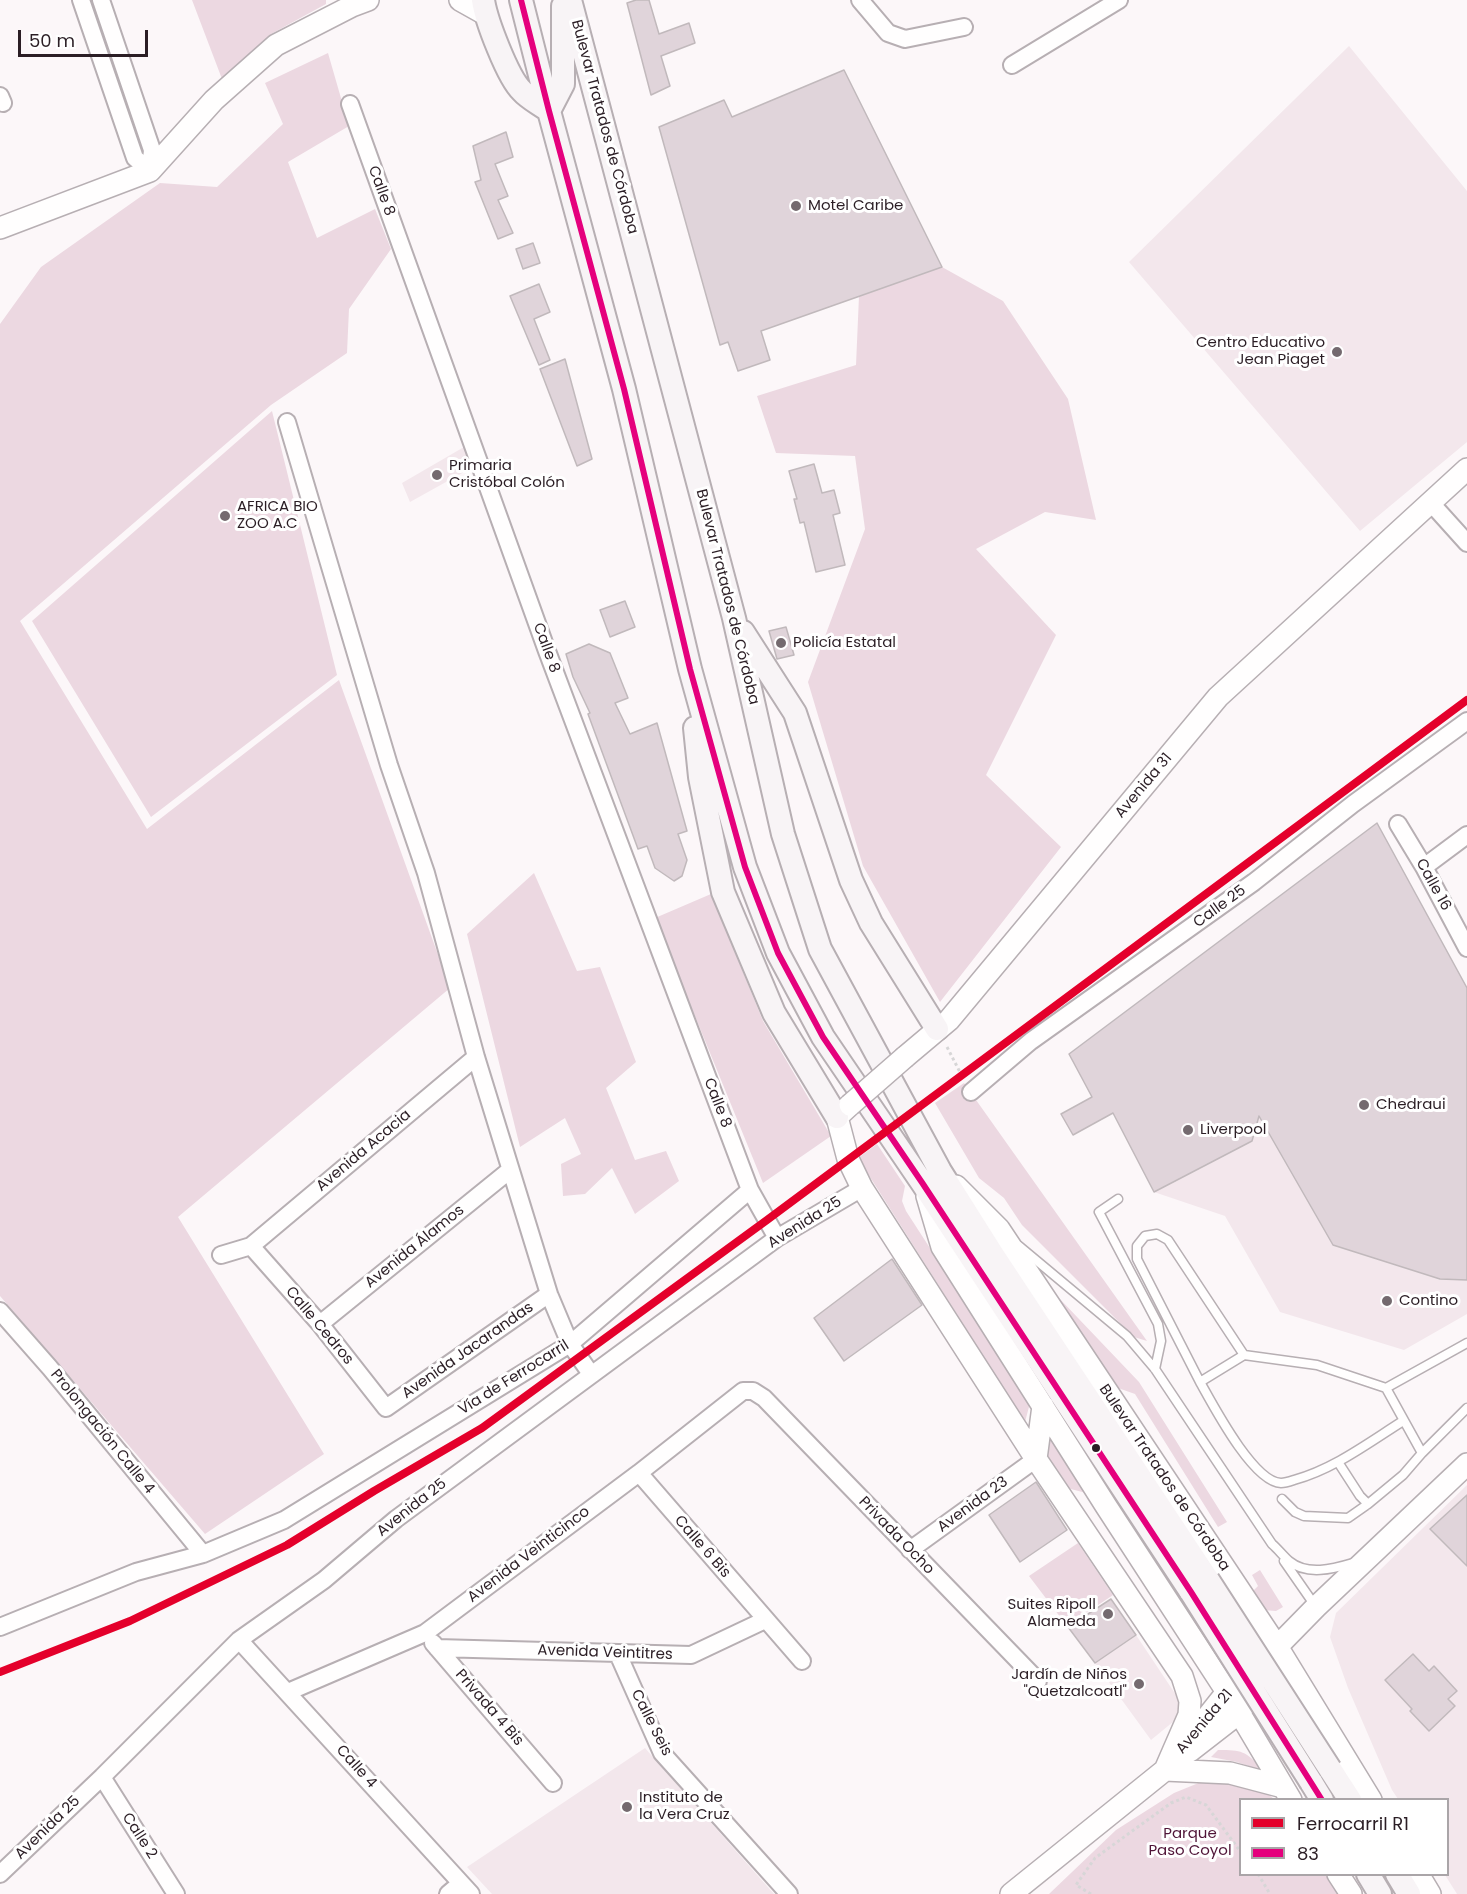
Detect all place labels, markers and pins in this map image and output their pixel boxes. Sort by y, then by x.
place label: Motel Caribe [808,197,903,215]
marker: Motel Caribe [789,199,803,213]
place label: Centro Educativo Jean Piaget [1196,334,1325,369]
marker: Centro Educativo Jean Piaget [1330,345,1344,359]
place label: Primaria Cristóbal Colón [449,457,565,492]
marker: Primaria Cristóbal Colón [430,468,444,482]
place label: AFRICA BIO ZOO A.C [237,498,318,533]
marker: AFRICA BIO ZOO A.C [218,509,232,523]
place label: Policía Estatal [793,634,896,652]
marker: Policía Estatal [774,636,788,650]
place label: Chedraui [1376,1096,1446,1114]
marker: Chedraui [1357,1098,1371,1112]
place label: Liverpool [1200,1121,1267,1139]
marker: Liverpool [1181,1123,1195,1137]
place label: Contino [1399,1292,1458,1310]
marker: Contino [1380,1294,1394,1308]
unlabelled marker [1090,1442,1102,1454]
place label: Suites Ripoll Alameda [1007,1596,1096,1631]
marker: Suites Ripoll Alameda [1101,1607,1115,1621]
place label: Jardín de Niños "Quetzalcoatl" [1011,1666,1127,1701]
marker: Jardín de Niños "Quetzalcoatl" [1132,1677,1146,1691]
place label: Instituto de la Vera Cruz [639,1789,730,1824]
marker: Instituto de la Vera Cruz [620,1800,634,1814]

